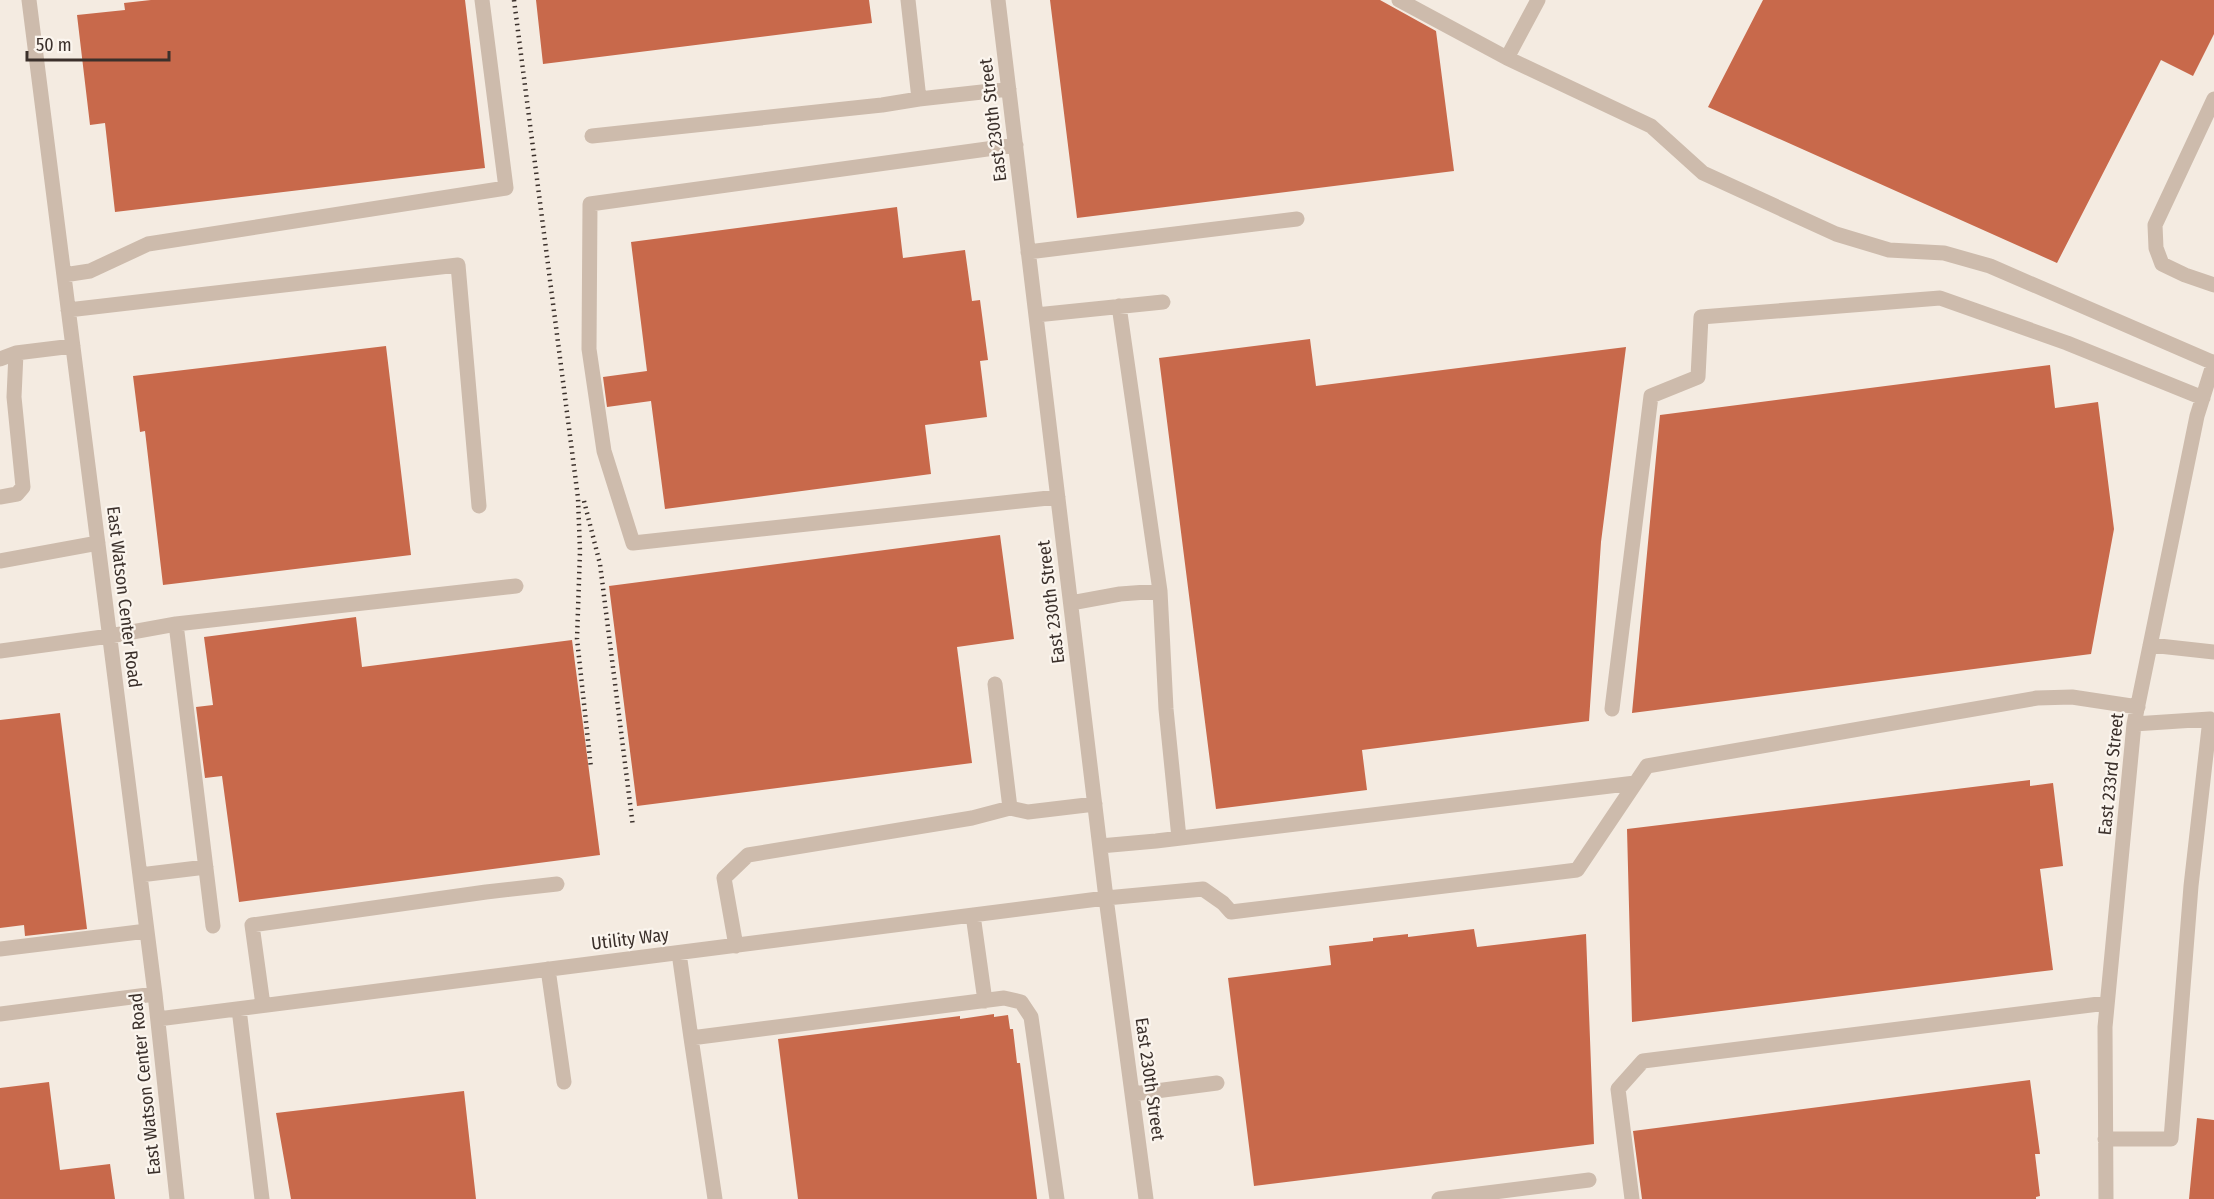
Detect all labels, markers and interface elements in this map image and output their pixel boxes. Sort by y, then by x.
scale bar [27,24,170,62]
text: 50 m [36,34,72,56]
street label: East 230th Street [975,57,1011,183]
street label: East Watson Center Road [102,505,146,689]
street label: East 230th Street [1033,539,1069,665]
street label: East 233rd Street [2094,712,2128,836]
street label: Utility Way [590,923,670,955]
street label: East Watson Center Road [125,992,165,1176]
street label: East 230th Street [1130,1016,1170,1142]

